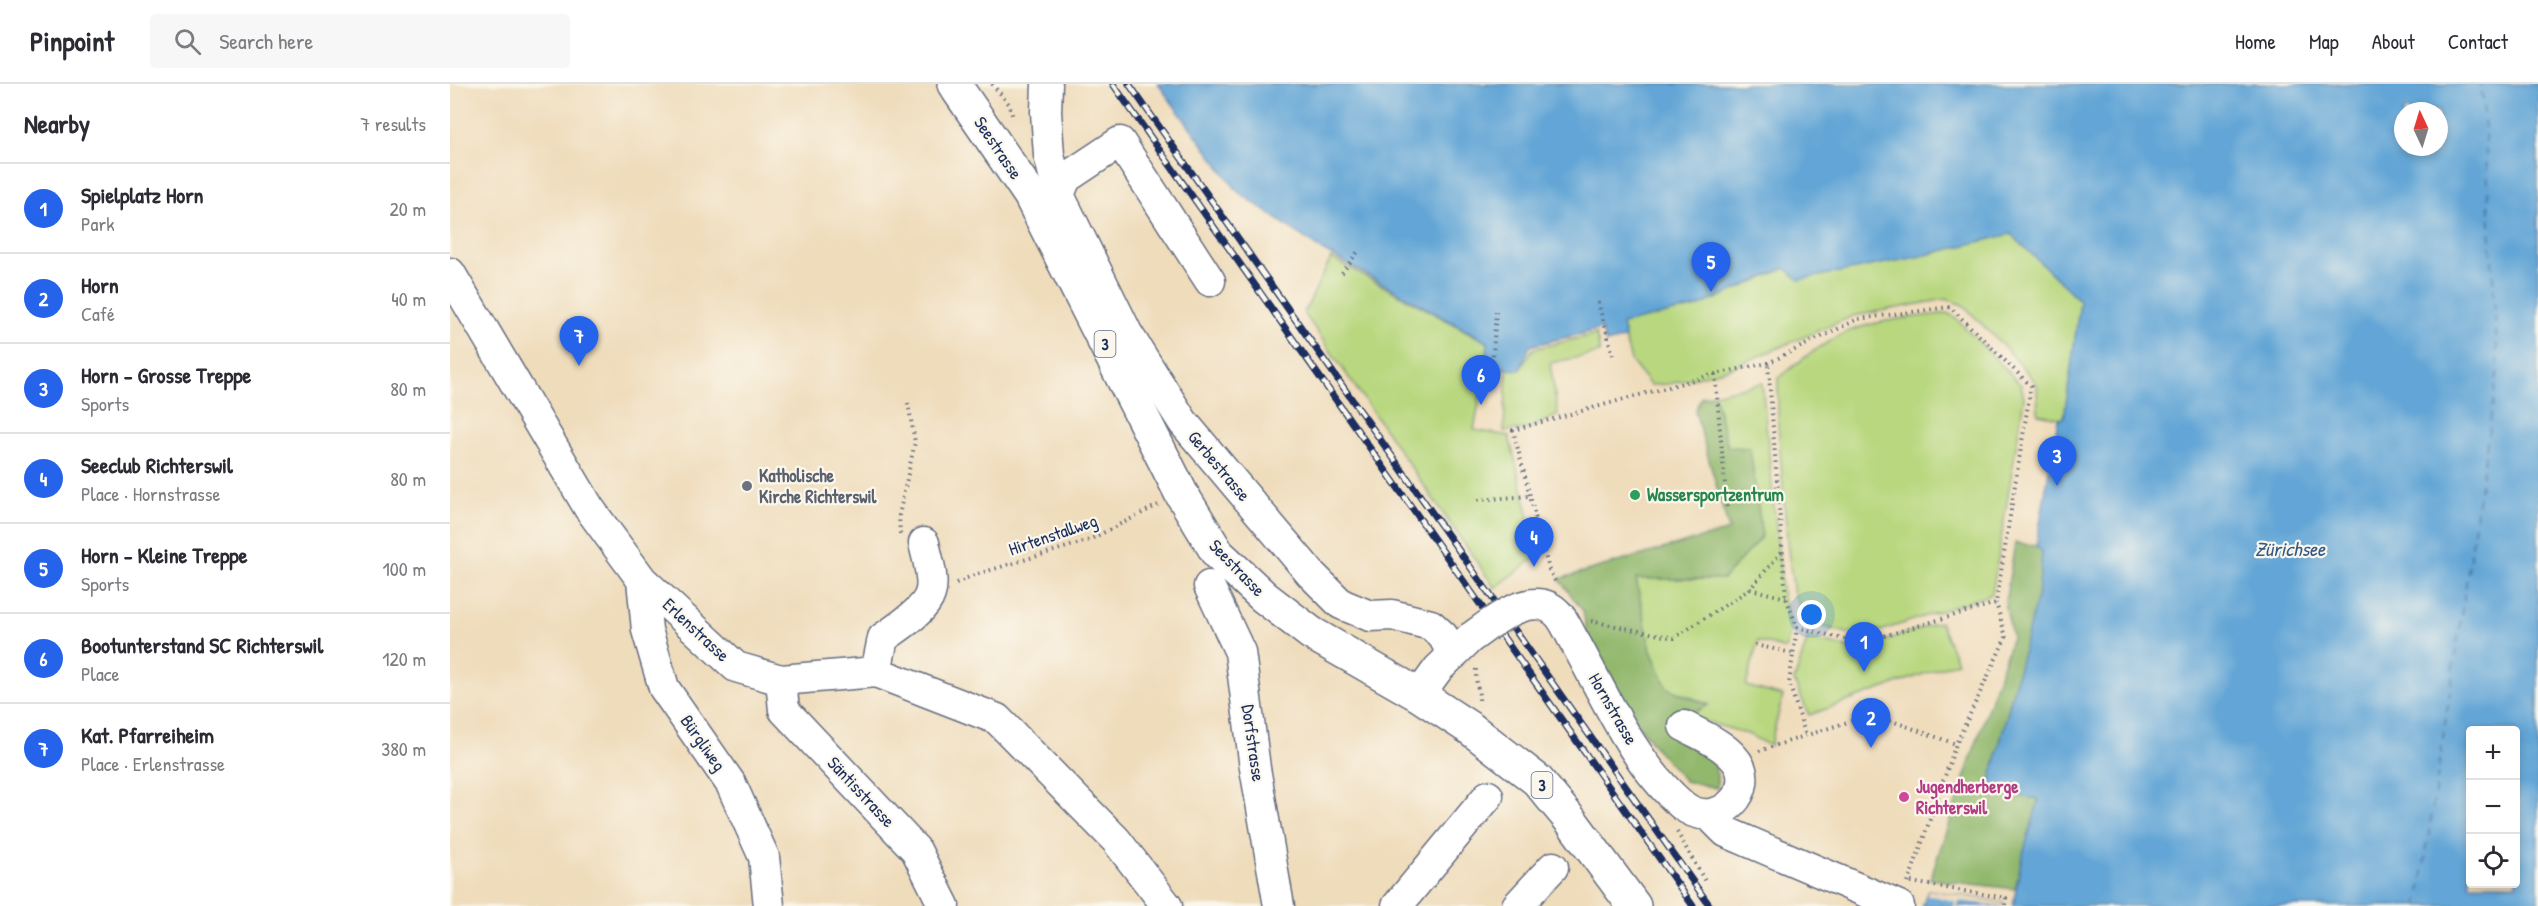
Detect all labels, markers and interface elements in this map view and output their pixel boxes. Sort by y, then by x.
search box [150,14,570,68]
text: Pinpoint [30,22,114,60]
icon: search [171,25,204,58]
text: Search here [219,26,313,56]
text: Home [2235,27,2276,56]
text: Map [2309,27,2339,56]
text: About [2372,27,2415,56]
text: Contact [2448,27,2508,56]
north arrow [2394,102,2448,156]
text: Nearby [24,106,90,141]
text: 7 results [360,110,426,137]
street label: Seestrasse [968,111,1029,184]
text: Spielplatz Horn [81,180,204,210]
text: 1 [40,195,47,222]
text: 20 m [389,195,426,222]
text: Park [81,210,114,237]
pin: 5 [1692,242,1730,292]
text: Horn [81,270,119,300]
text: 2 [39,285,48,312]
text: 40 m [391,285,426,312]
text: Café [81,300,115,327]
pin: 7 [560,316,598,366]
road number: 3 [1094,331,1116,357]
pin: 6 [1462,356,1500,405]
text: Horn - Grosse Treppe [81,360,251,390]
text: 3 [39,375,48,402]
text: 80 m [390,375,426,402]
text: Sports [81,390,129,417]
street label: Gerbestrasse [1182,425,1256,506]
pin: 3 [2038,436,2076,486]
text: Seeclub Richterswil [81,450,233,480]
place label: Katholische Kirche Richterswil [759,463,878,509]
text: 4 [40,465,47,492]
text: 80 m [390,465,426,492]
marker: Katholische Kirche Richterswil [740,479,754,493]
text: Place · Hornstrasse [81,480,220,507]
place label: Wassersportzentrum [1647,482,1784,508]
marker: Wassersportzentrum [1628,488,1642,502]
street label: Hirtenstallweg [1005,508,1101,561]
pin: 4 [1514,518,1554,567]
street label: Seestrasse [1204,534,1271,602]
water label: Zürichsee [2255,535,2326,562]
text: Horn - Kleine Treppe [81,540,248,570]
text: 5 [39,555,48,582]
text: 100 m [383,555,426,582]
text: Sports [81,570,129,597]
street label: Erlenstrasse [657,592,735,667]
your location [1797,600,1826,629]
pin: 1 [1844,622,1884,672]
text: Bootunterstand SC Richterswil [81,630,323,660]
text: 6 [40,645,47,672]
text: 120 m [382,645,426,672]
text: Place [81,660,120,687]
street label: Hornstrasse [1583,668,1644,749]
pin: 2 [1852,698,1890,748]
street label: Dorfstrasse [1236,703,1271,783]
street label: Bürgliweg [675,709,732,776]
text: Kat. Pfarreiheim [81,720,214,750]
map controls [2466,726,2520,888]
button: + [2466,726,2520,780]
text: 7 [39,735,48,762]
text: 380 m [381,735,426,762]
text: Place · Erlenstrasse [81,750,225,777]
street label: Säntisstrasse [822,751,901,833]
road number: 3 [1532,772,1552,798]
place label: Jugendherberge Richterswil [1916,774,2019,820]
button: − [2466,780,2520,834]
marker: Jugendherberge Richterswil [1897,790,1911,804]
button: locate [2466,834,2520,888]

